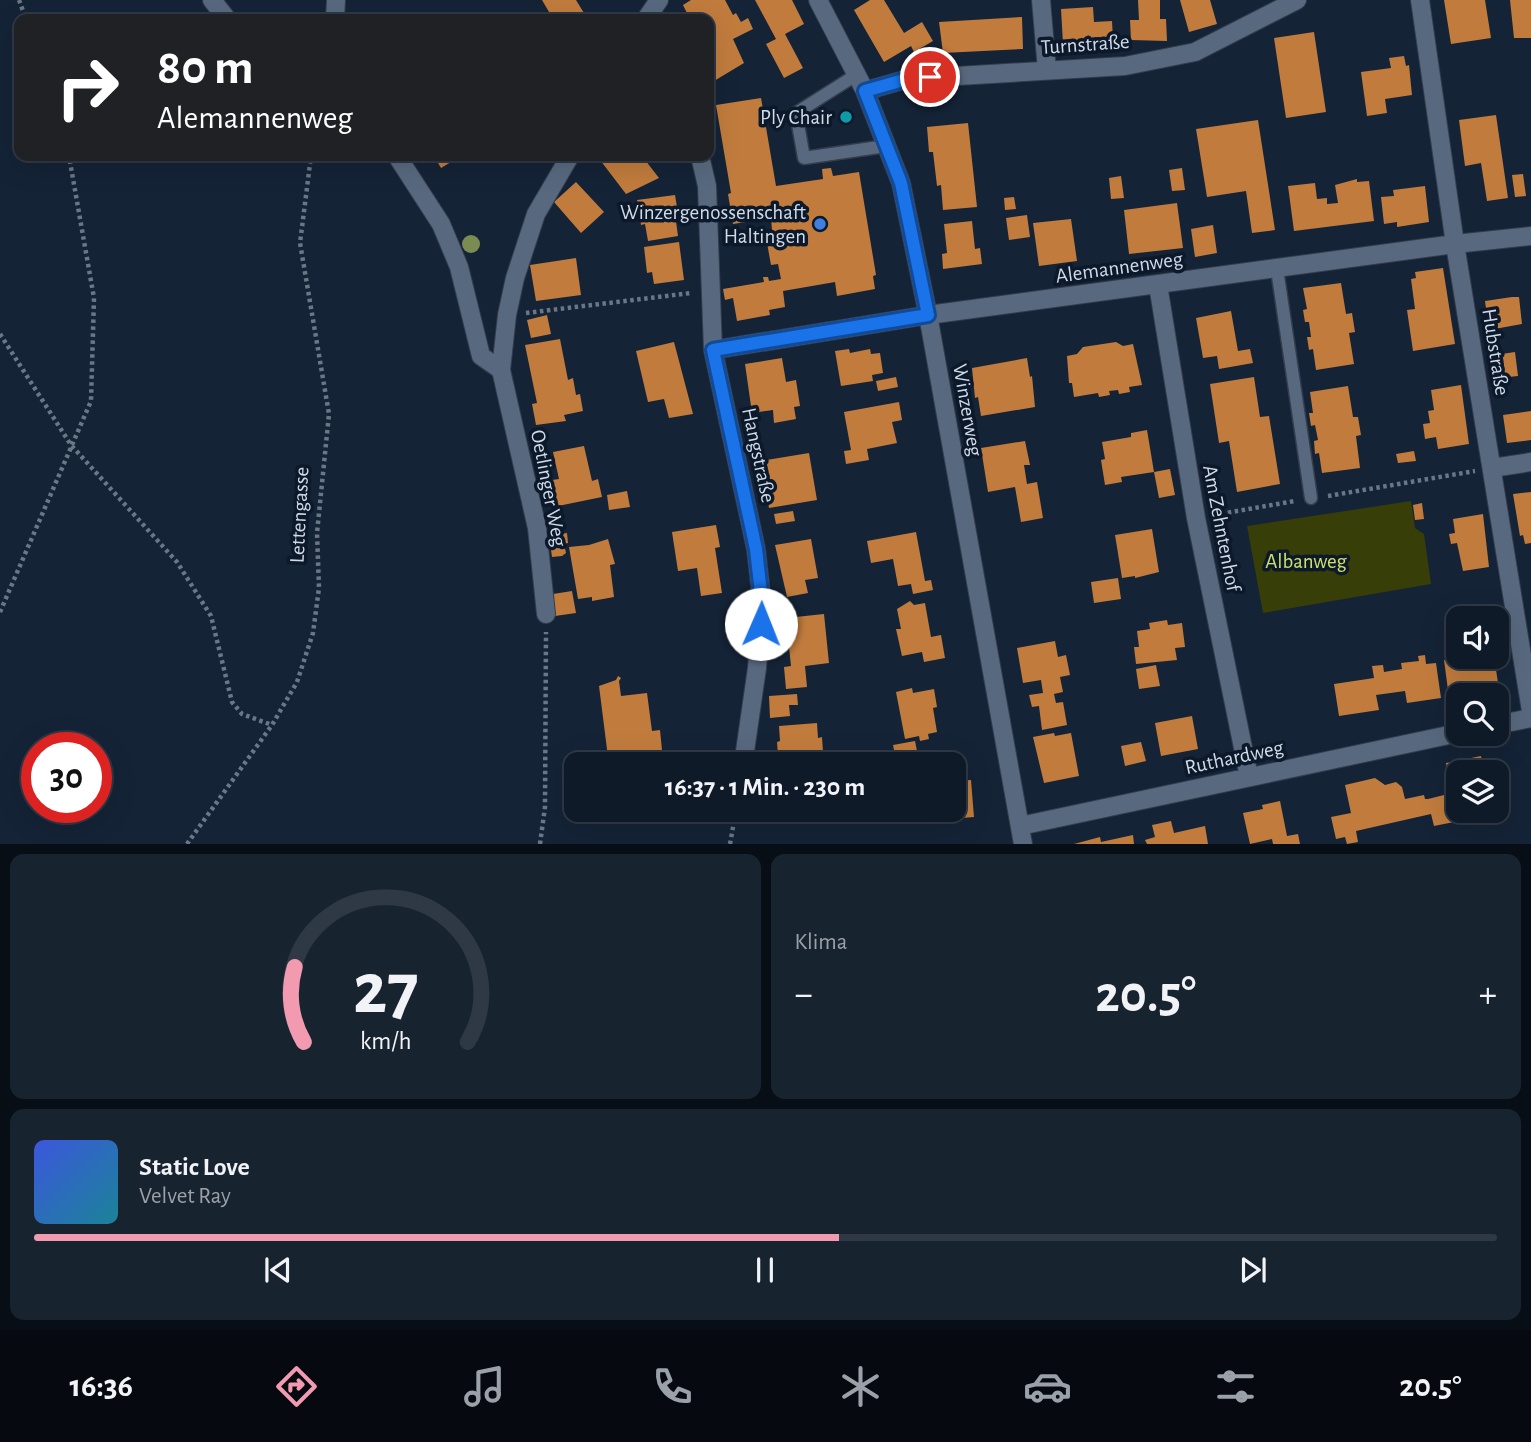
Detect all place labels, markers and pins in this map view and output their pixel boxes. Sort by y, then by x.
pin [900,47,960,107]
place label: Ply Chair [760,107,832,128]
marker: Ply Chair [838,109,854,125]
place label: Winzergenossenschaft Haltingen [620,202,806,247]
marker: Winzergenossenschaft Haltingen [812,216,828,232]

